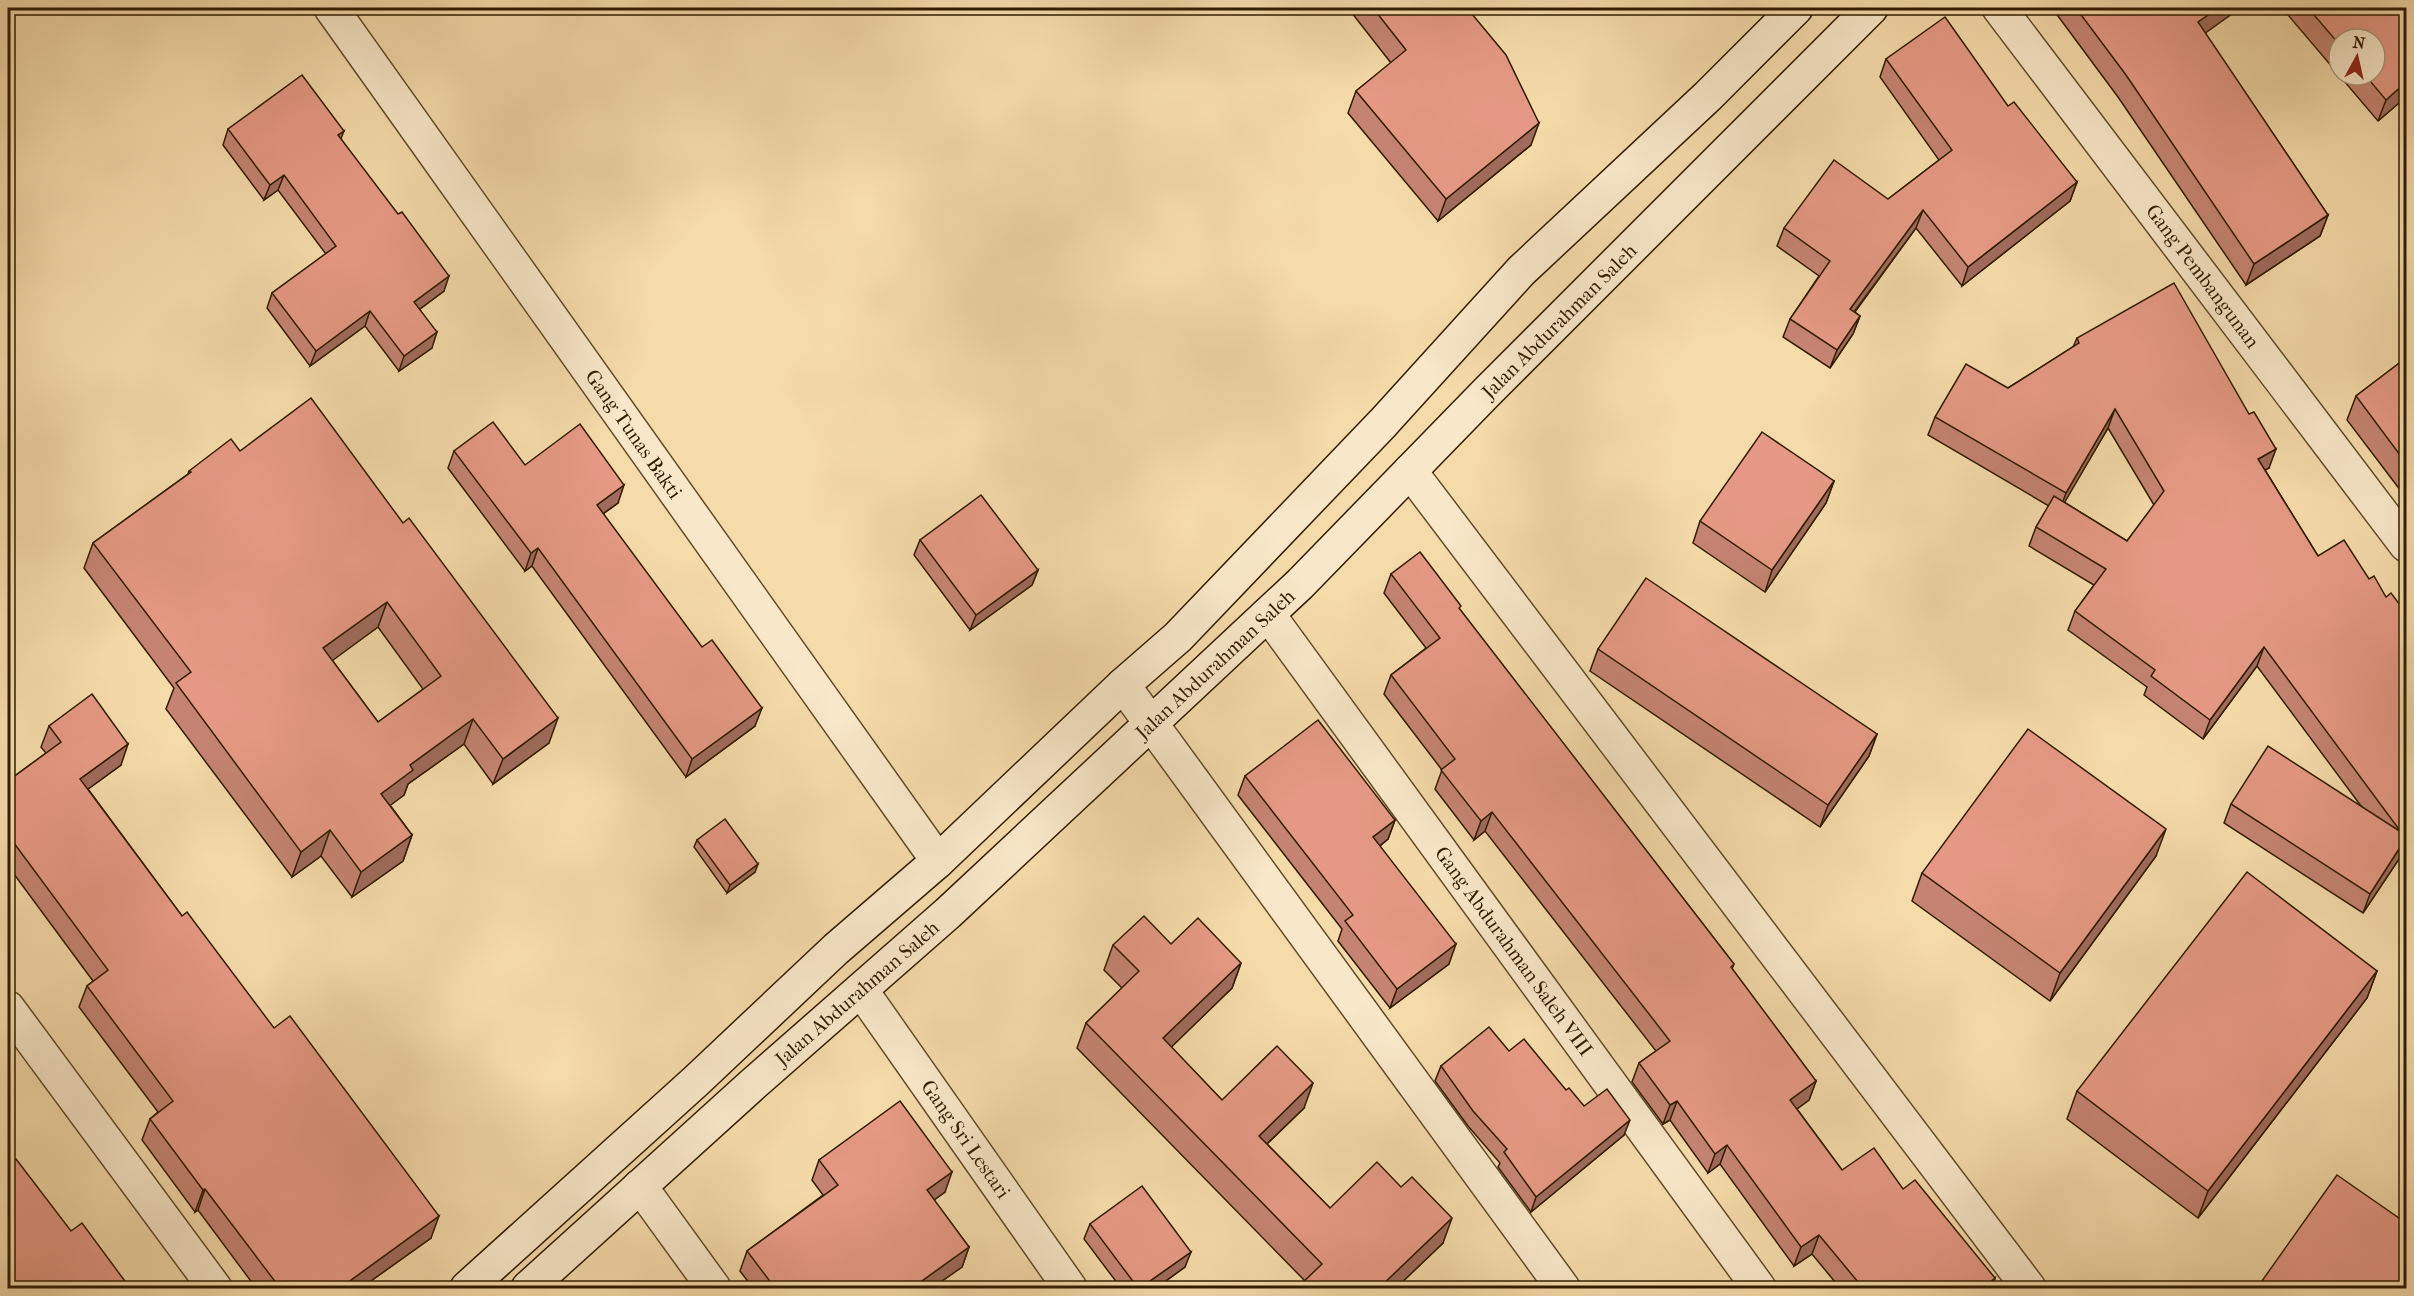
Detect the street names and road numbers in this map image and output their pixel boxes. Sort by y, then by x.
street label: Gang Pembangunan [2141,200,2264,353]
street label: Jalan Abdurahman Saleh [1476,239,1642,405]
street label: Gang Tunas Bakti [580,365,687,503]
street label: Jalan Abdurahman Saleh [1129,584,1300,746]
street label: Gang Abdurahman Saleh VIII [1430,842,1597,1061]
street label: Jalan Abdurahman Saleh [769,916,944,1072]
street label: Gang Sri Lestari [916,1076,1015,1203]

